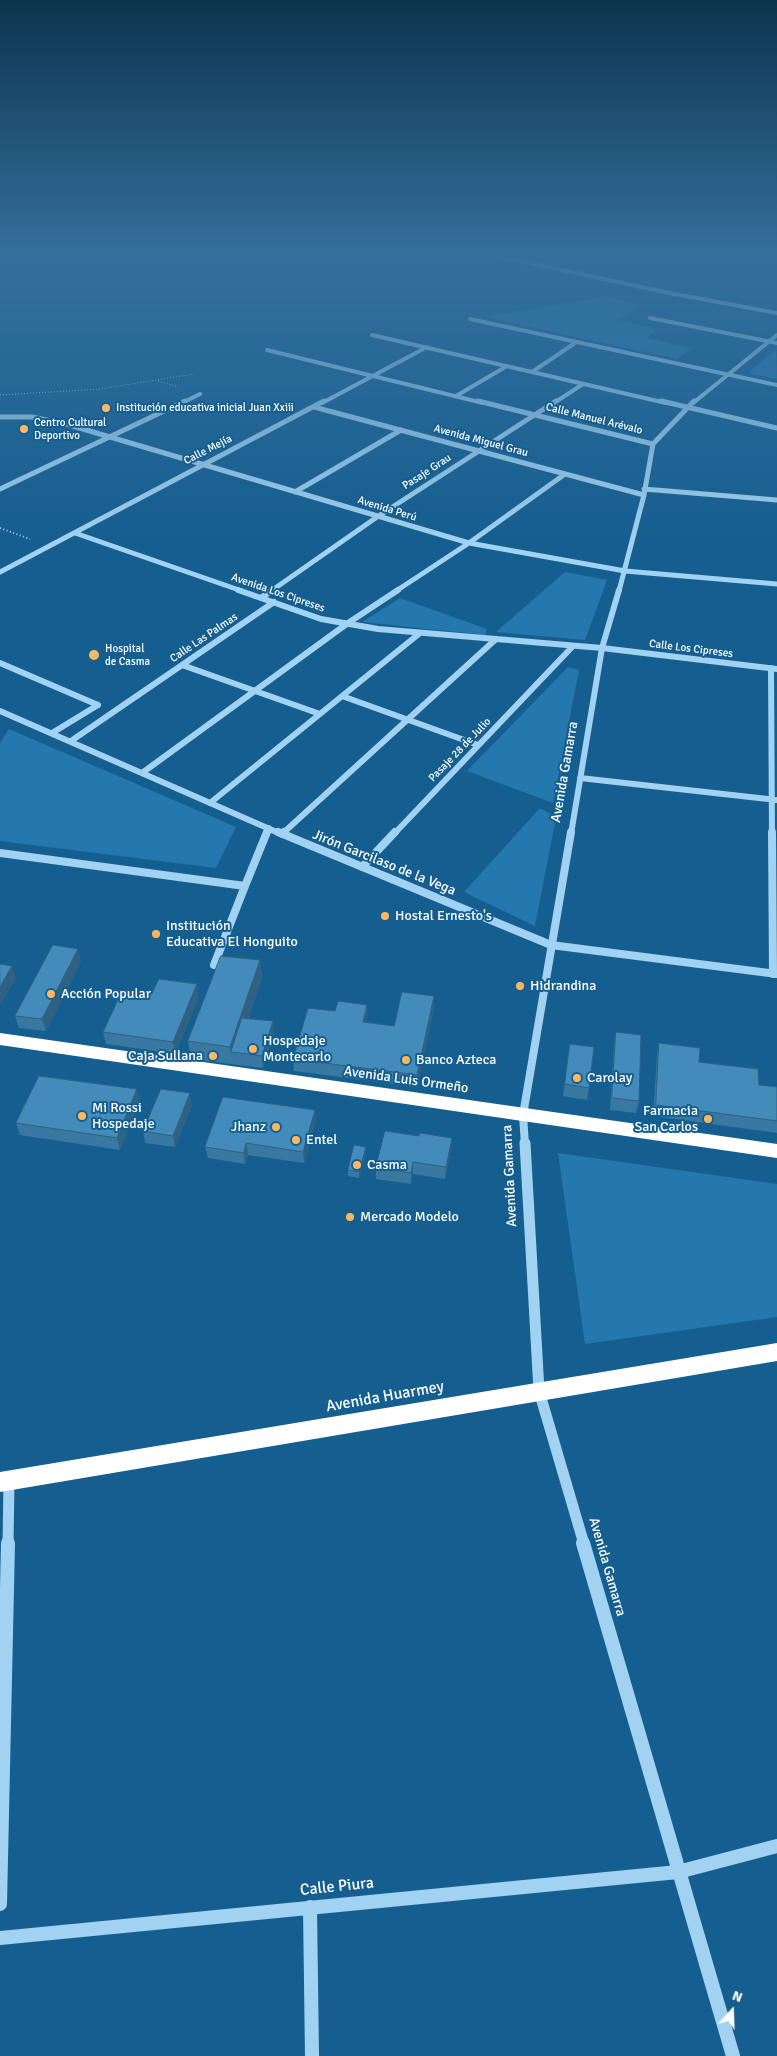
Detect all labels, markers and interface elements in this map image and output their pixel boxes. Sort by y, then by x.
place label: Institución educativa inicial Juan Xxiii [116,401,294,415]
street label: Calle Manuel Arévalo [544,401,644,437]
marker: Institución educativa inicial Juan Xxiii [100,402,112,414]
place label: Centro Cultural Deportivo [34,416,106,442]
street label: Avenida Miguel Grau [432,422,530,460]
marker: Centro Cultural Deportivo [18,423,30,435]
street label: Calle Mejía [182,432,234,468]
street label: Pasaje Grau [400,451,454,493]
street label: Avenida Perú [356,494,418,524]
street label: Avenida Los Cipreses [229,571,327,615]
street label: Calle Las Palmas [168,611,240,665]
street label: Calle Los Cipreses [648,637,734,661]
place label: Hospital de Casma [105,642,150,668]
marker: Hospital de Casma [87,648,101,662]
street label: Pasaje 28 de Julio [426,715,494,785]
street label: Avenida Gamarra [548,720,582,824]
street label: Jirón Garcilaso de la Vega [310,827,458,899]
place label: Hostal Ernesto's [395,908,492,924]
marker: Hostal Ernesto's [379,910,391,922]
place label: Institución Educativa El Honguito [166,918,298,950]
marker: Institución Educativa El Honguito [150,928,162,940]
place label: Hidrandina [530,978,596,994]
marker: Hidrandina [514,980,526,992]
place label: Acción Popular [61,986,151,1002]
marker: Acción Popular [45,988,57,1000]
place label: Hospedaje Montecarlo [263,1033,331,1066]
marker: Hospedaje Montecarlo [247,1043,259,1055]
place label: Caja Sullana [128,1048,203,1064]
marker: Caja Sullana [207,1050,219,1062]
place label: Banco Azteca [416,1052,496,1068]
marker: Banco Azteca [400,1054,412,1066]
street label: Avenida Luis Ormeño [343,1063,469,1097]
place label: Carolay [587,1070,632,1086]
marker: Carolay [571,1072,583,1084]
place label: Mi Rossi Hospedaje [92,1100,155,1132]
place label: Farmacia San Carlos [634,1103,698,1136]
marker: Mi Rossi Hospedaje [76,1110,88,1122]
marker: Farmacia San Carlos [702,1113,714,1125]
place label: Jhanz [231,1119,266,1135]
marker: Jhanz [270,1121,282,1133]
street label: Avenida Gamarra [499,1125,521,1227]
place label: Entel [306,1132,337,1148]
marker: Entel [290,1134,302,1146]
place label: Casma [367,1157,407,1173]
marker: Casma [351,1159,363,1171]
place label: Mercado Modelo [360,1209,459,1225]
marker: Mercado Modelo [344,1211,356,1223]
street label: Avenida Huarmey [325,1377,445,1417]
street label: Avenida Gamarra [585,1516,629,1618]
street label: Calle Piura [299,1874,375,1900]
north arrow [707,1986,757,2036]
text: N [730,1987,745,2006]

